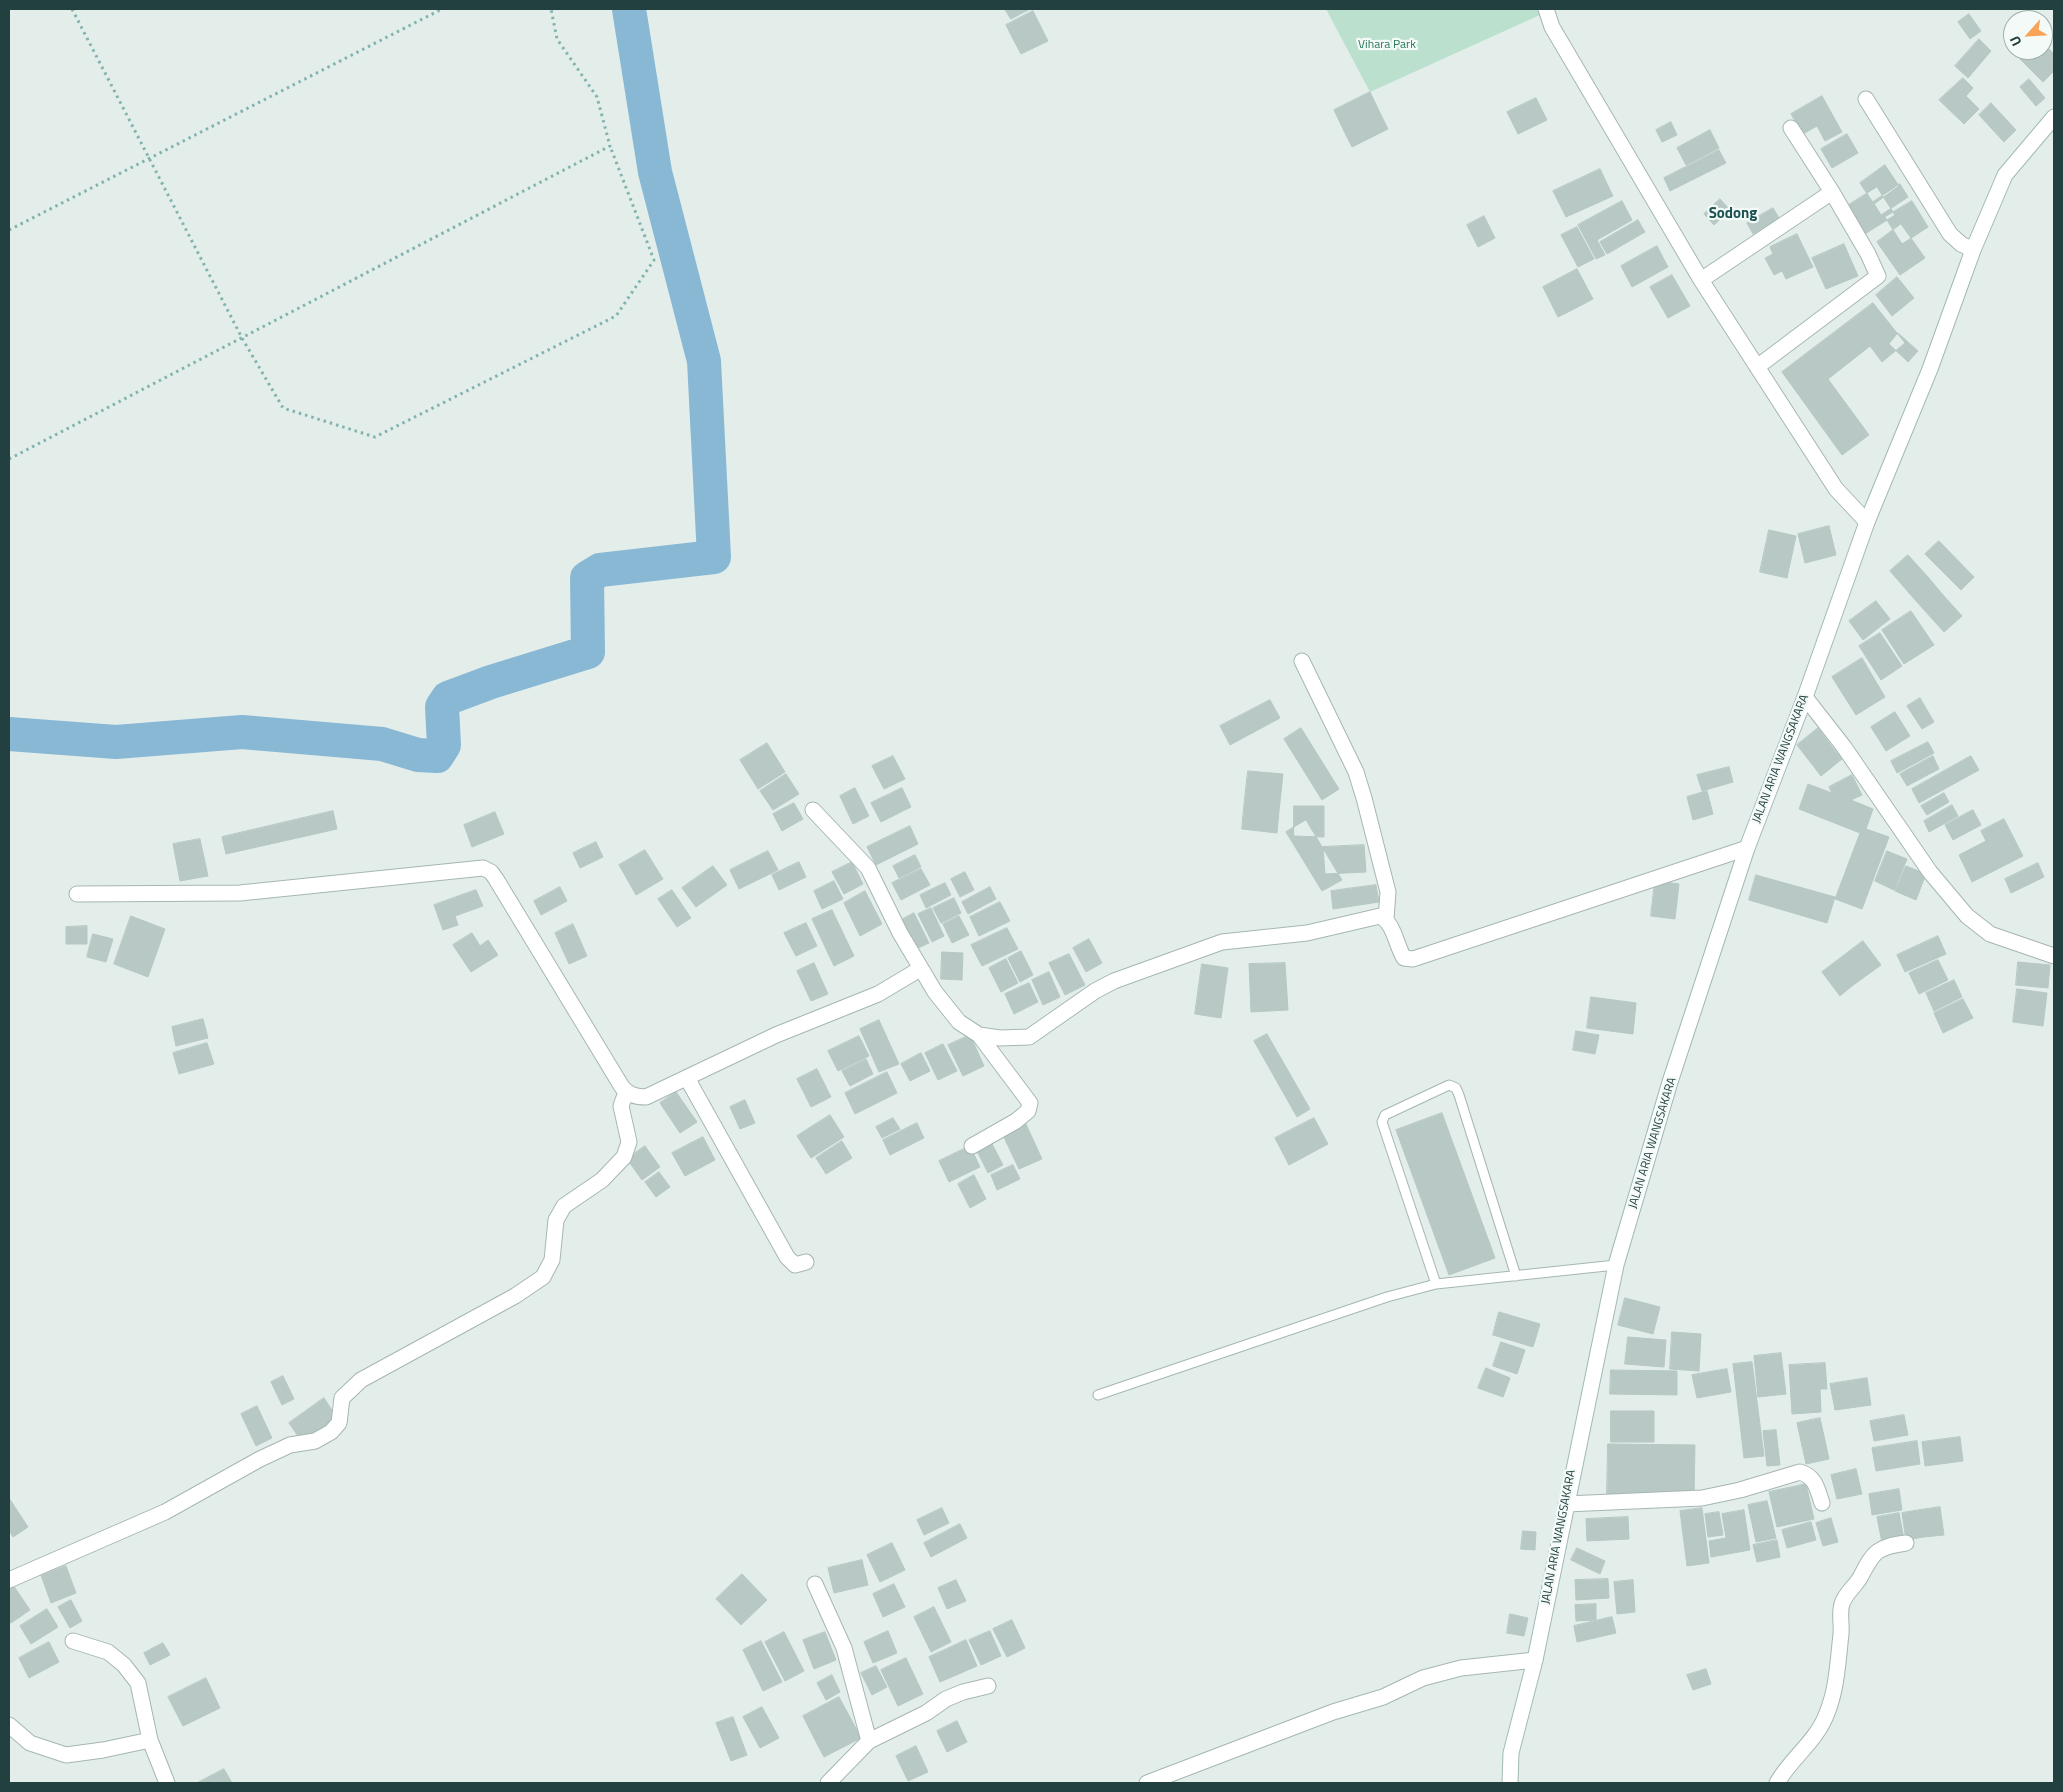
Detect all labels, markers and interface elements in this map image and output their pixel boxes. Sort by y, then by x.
north arrow [2003,10,2053,60]
text: U [2004,33,2026,50]
park label: Vihara Park [1358,38,1416,52]
district label: Sodong [1709,205,1757,223]
street label: JALAN ARIA WANGSAKARA [1750,693,1812,825]
street label: JALAN ARIA WANGSAKARA [1626,1076,1680,1210]
street label: JALAN ARIA WANGSAKARA [1539,1469,1579,1605]

